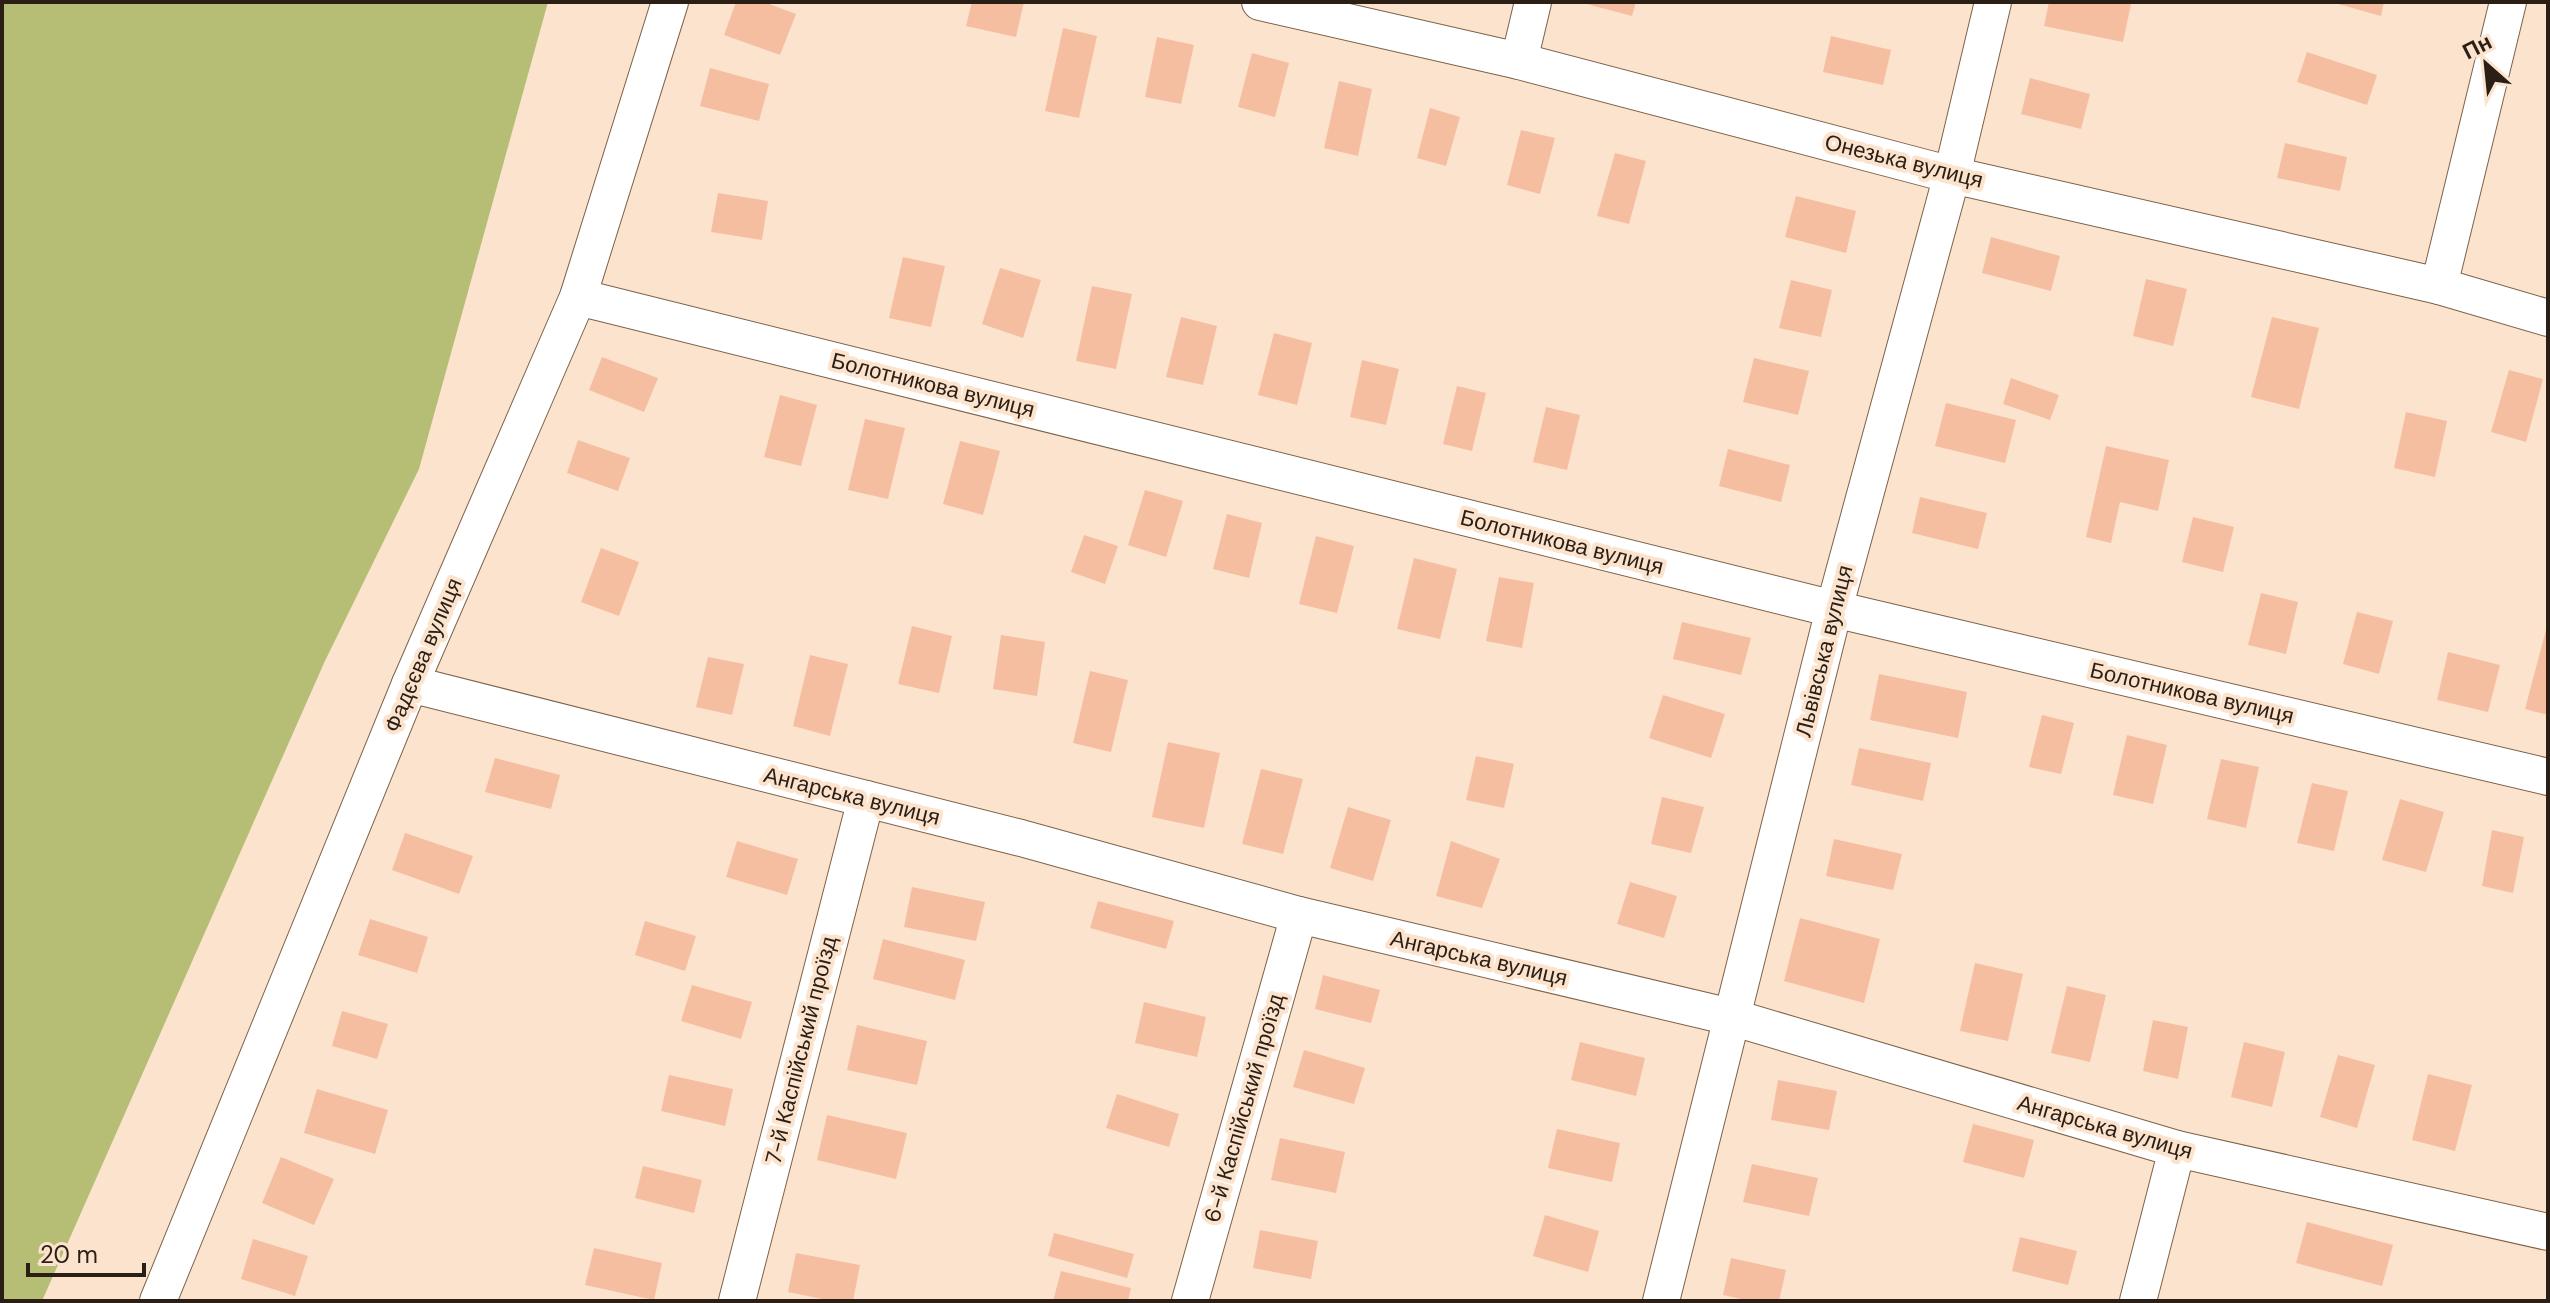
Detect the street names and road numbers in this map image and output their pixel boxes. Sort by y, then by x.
street label: Онезька вулиця [1822,127,1986,195]
street label: Болотникова вулиця [828,346,1038,424]
street label: Болотникова вулиця [1457,503,1667,581]
street label: Львівська вулиця [1789,562,1859,740]
street label: Фадєєва вулиця [377,573,469,737]
street label: Болотникова вулиця [2087,655,2297,731]
street label: Ангарська вулиця [761,760,943,832]
street label: Ангарська вулиця [1388,924,1570,992]
street label: 7-й Каспійський проїзд [759,933,843,1167]
street label: 6-й Каспійський проїзд [1197,990,1291,1226]
street label: Ангарська вулиця [2014,1088,2196,1166]

